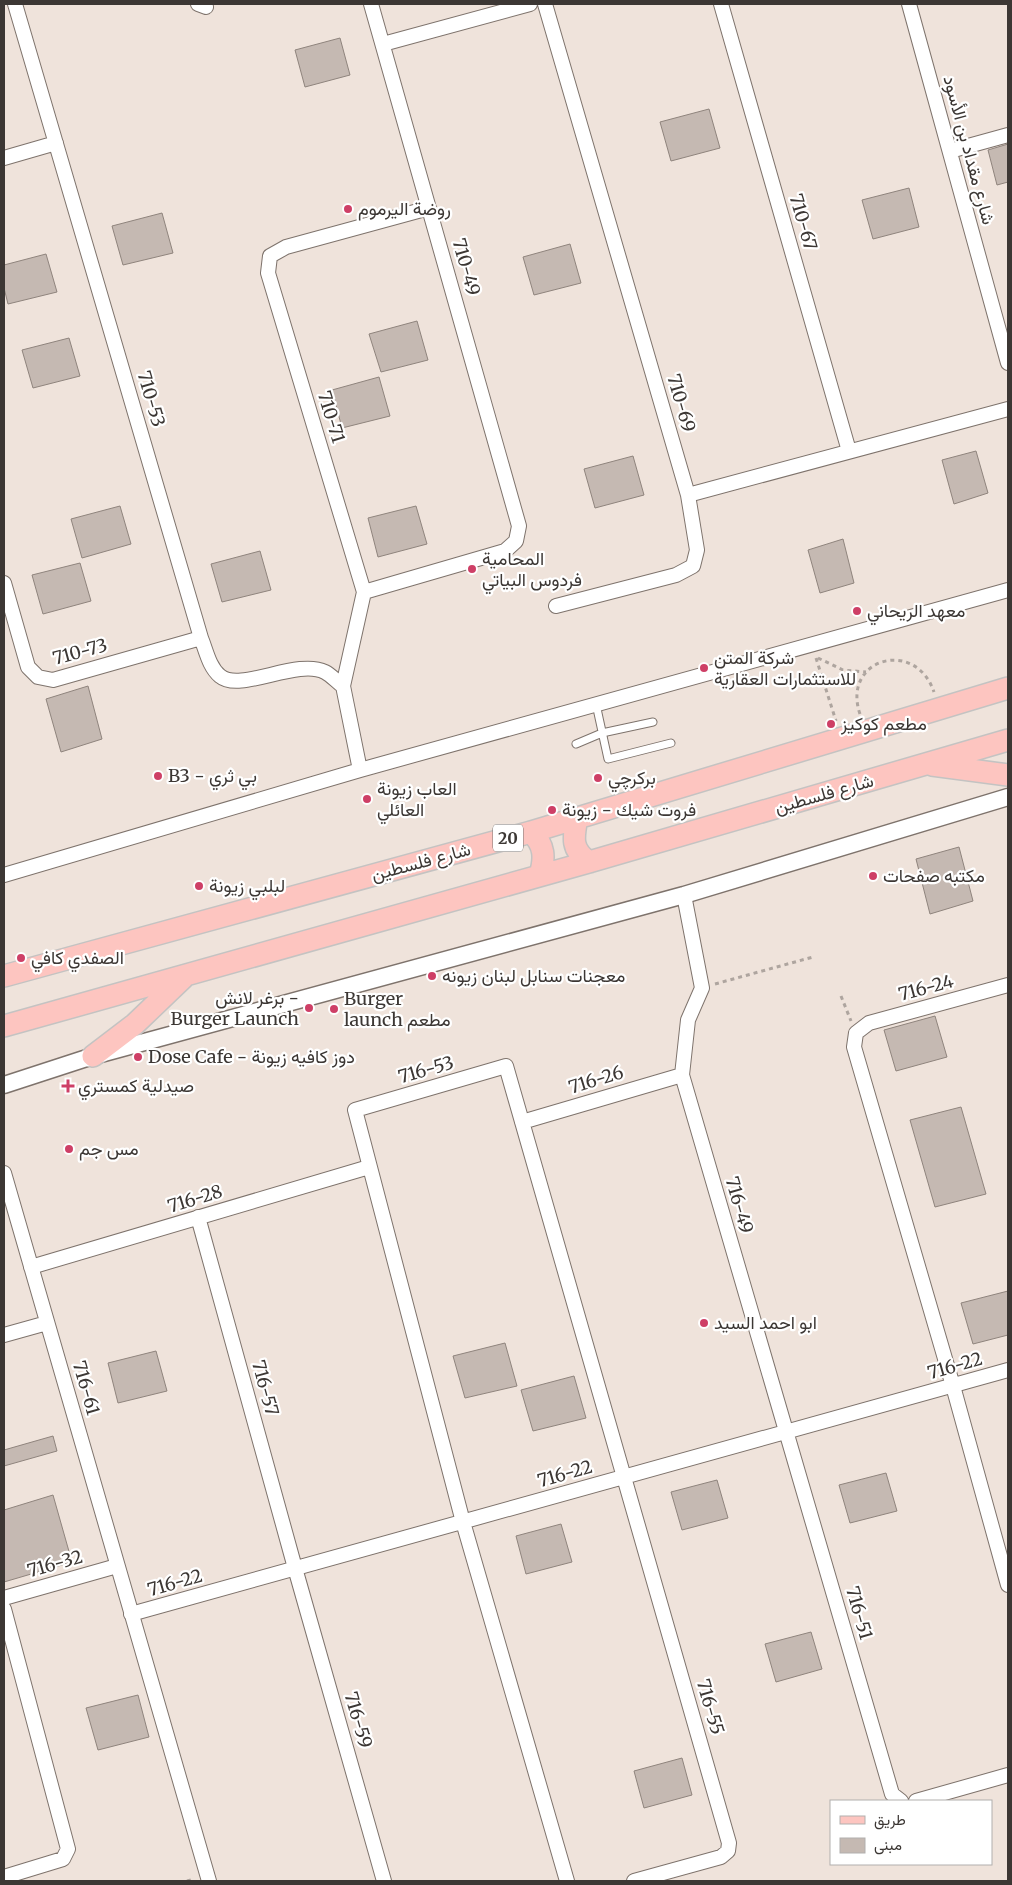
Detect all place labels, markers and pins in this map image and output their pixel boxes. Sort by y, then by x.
place label: روضة اليرموم [358,197,451,221]
marker: روضة اليرموم [342,203,354,215]
place label: المحامية فردوس البياتي [482,547,582,595]
marker: المحامية فردوس البياتي [466,563,478,575]
place label: معهد الريحاني [867,599,965,626]
marker: معهد الريحاني [851,605,863,617]
place label: شركة المتن للاستثمارات العقارية [714,646,856,690]
marker: شركة المتن للاستثمارات العقارية [698,662,710,674]
place label: مطعم كوكيز [840,712,927,736]
marker: مطعم كوكيز [825,718,837,730]
place label: B3 - بي ثري [168,764,257,791]
place label: بركرچي [608,766,656,793]
marker: B3 - بي ثري [152,770,164,782]
marker: بركرچي [592,772,604,784]
place label: العاب زيونة العائلي [377,777,457,825]
marker: العاب زيونة العائلي [361,793,373,805]
place label: فروت شيك - زيونة [562,798,696,821]
marker: فروت شيك - زيونة [546,804,558,816]
place label: مكتبه صفحات [883,864,985,887]
marker: مكتبه صفحات [867,870,879,882]
place label: لبلبي زيونة [209,874,285,901]
marker: لبلبي زيونة [193,880,205,892]
place label: الصفدي كافي [31,946,124,973]
marker: الصفدي كافي [15,952,27,964]
place label: معجنات سنابل لبنان زيونه [442,964,625,987]
marker: معجنات سنابل لبنان زيونه [426,970,438,982]
place label: برغر لانش - Burger Launch [171,986,299,1030]
place label: Burger launch مطعم [344,987,451,1032]
marker: برغر لانش - Burger Launch [303,1002,315,1014]
marker: Burger launch مطعم [328,1003,340,1015]
place label: Dose Cafe - دوز كافيه زيونة [148,1045,355,1068]
marker: Dose Cafe - دوز كافيه زيونة [132,1051,144,1063]
place label: صيدلية كمستري [78,1074,194,1101]
marker: صيدلية كمستري [62,1080,74,1092]
place label: مس جم [79,1137,139,1161]
marker: مس جم [63,1143,75,1155]
place label: ابو احمد السيد [714,1311,817,1334]
marker: ابو احمد السيد [698,1317,710,1329]

